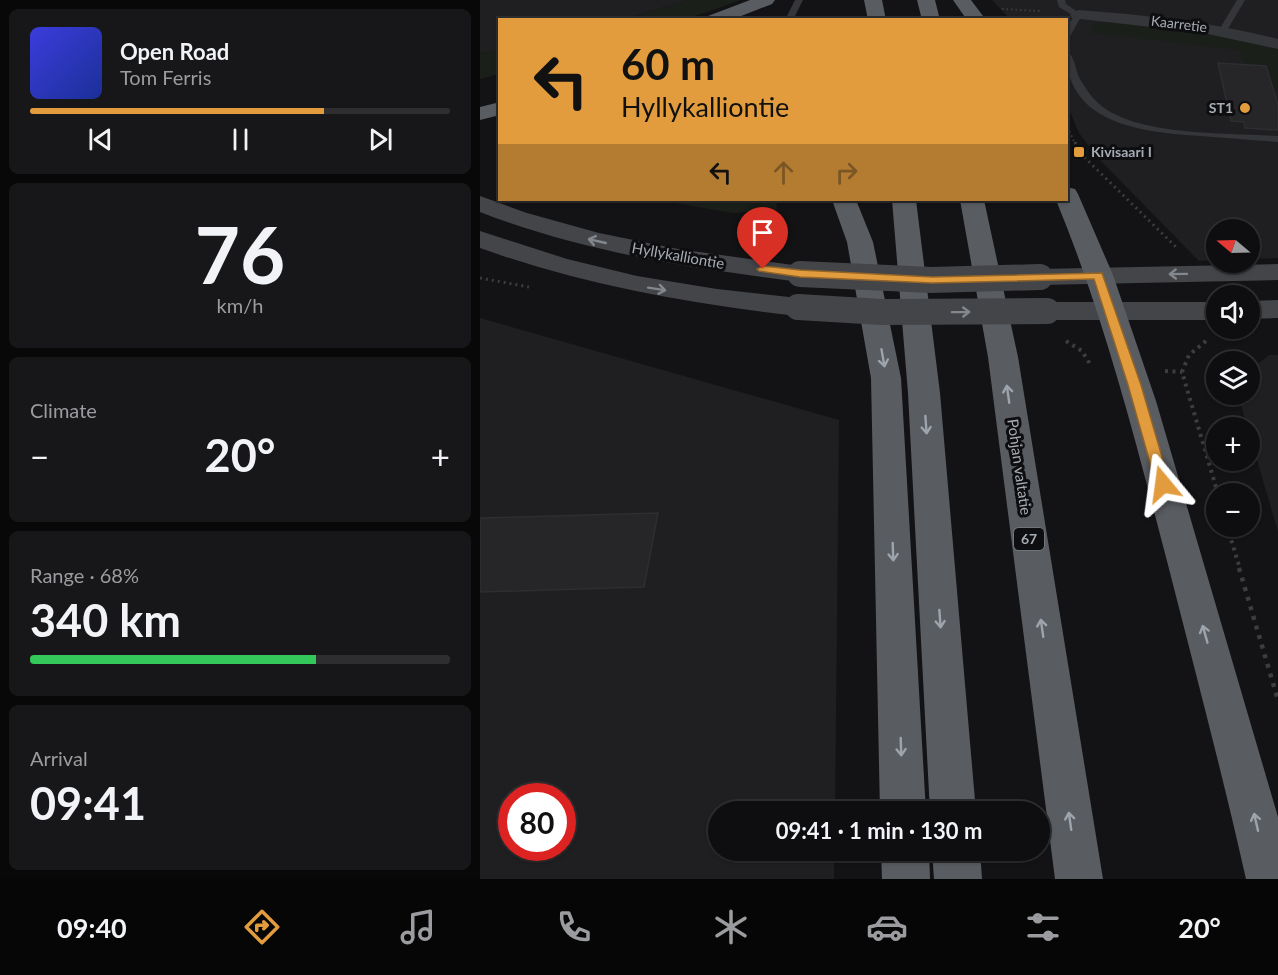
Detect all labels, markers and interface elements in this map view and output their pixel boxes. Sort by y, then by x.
street label: Kaarretie [1150,12,1208,35]
text: Open Road [120,38,229,65]
text: 60 m [621,39,715,89]
icon: left [522,42,600,120]
text: Tom Ferris [120,65,211,89]
text: Hyllykalliontie [621,90,789,123]
place label: ST1 [1209,99,1233,116]
marker: ST1 [1238,101,1252,115]
icon: previous [84,123,117,156]
icon: pause [224,123,257,156]
icon: next [364,123,397,156]
place label: Kivisaari I [1091,143,1152,160]
marker: Kivisaari I [1072,145,1086,159]
icon: left [704,156,737,189]
icon: ahead [767,156,800,189]
icon: right [830,156,863,189]
text: 76 [195,207,285,301]
pin [737,207,788,269]
icon: arrive [746,216,779,249]
north arrow [1206,219,1260,273]
map controls [1206,219,1260,537]
one-way arrow [588,234,607,246]
street label: Hyllykalliontie [631,238,726,272]
one-way arrow [1168,268,1188,280]
one-way arrow [647,284,667,295]
button: sound [1206,285,1260,339]
text: km/h [217,293,263,317]
one-way arrow [951,306,971,318]
one-way arrow [878,347,889,367]
button: layers [1206,351,1260,405]
one-way arrow [1003,384,1014,404]
text: Climate [30,398,97,422]
one-way arrow [921,414,932,434]
button: + [1206,417,1260,471]
street label: Pohjan valtatie [1004,418,1036,516]
text: 20° [205,428,275,482]
text: − [30,436,49,476]
text: + [431,436,450,476]
position arrow [1131,452,1195,516]
button: − [1206,483,1260,537]
road number: 67 [1014,528,1044,550]
one-way arrow [887,542,899,562]
text: Range · 68% [30,563,139,587]
text: 340 km [30,593,181,647]
one-way arrow [935,609,946,629]
one-way arrow [1037,619,1048,638]
one-way arrow [1199,625,1211,644]
one-way arrow [895,737,906,757]
text: Arrival [30,746,88,770]
text: 09:41 [30,776,146,830]
speed limit sign: 80 [498,783,576,861]
one-way arrow [1065,812,1076,831]
one-way arrow [1250,813,1262,832]
text: 09:41 · 1 min · 130 m [776,817,982,844]
icon: directions [241,906,283,948]
icon: music [397,906,439,948]
icon: phone [553,906,595,948]
icon: climate [710,906,752,948]
icon: car [866,906,908,948]
icon: filters [1022,906,1064,948]
text: 09:40 [57,911,127,944]
text: 20° [1178,911,1221,944]

